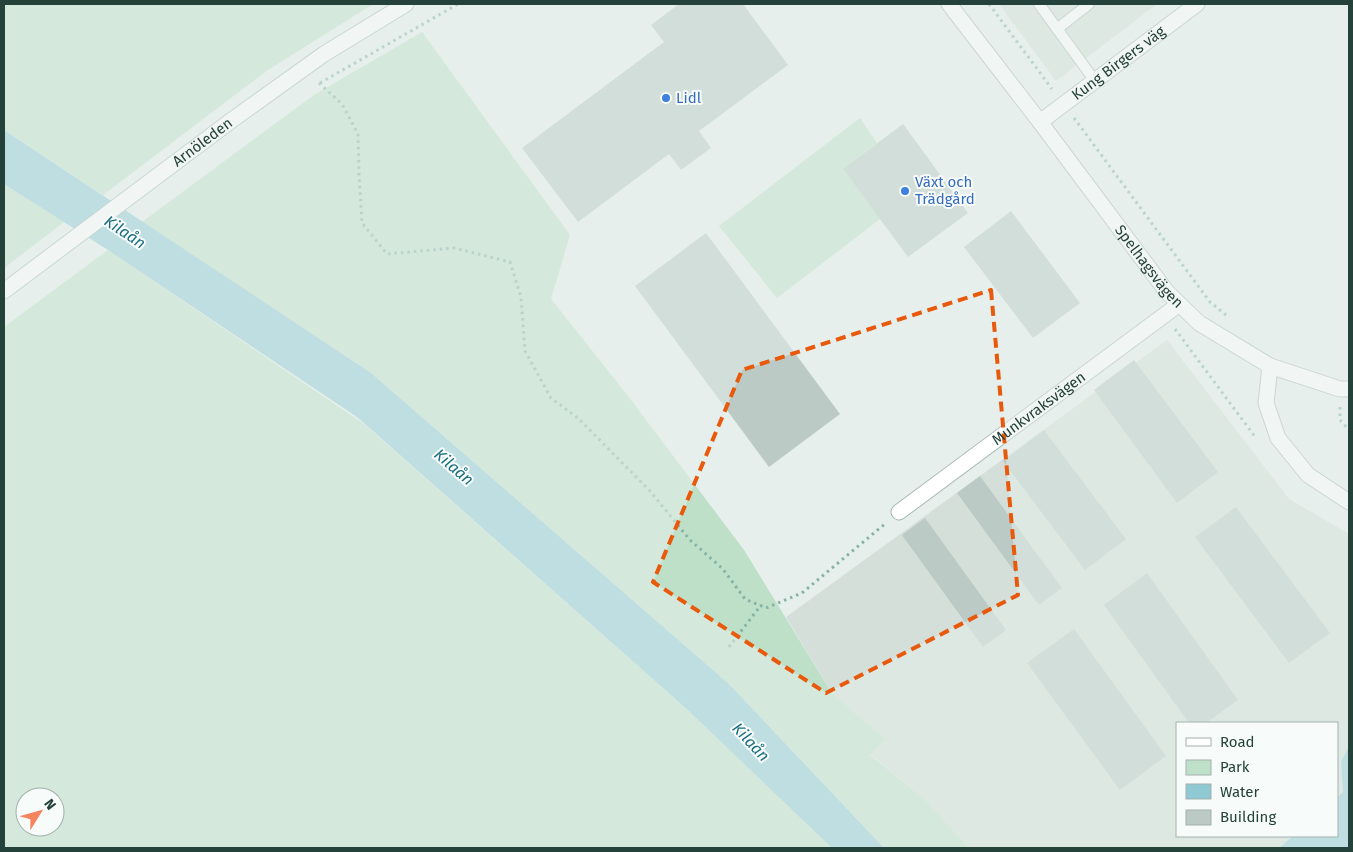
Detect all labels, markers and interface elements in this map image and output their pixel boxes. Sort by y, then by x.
street label: Kung Birgers väg [1068,22,1169,104]
place label: Lidl [676,89,702,107]
marker: Lidl [660,92,672,104]
street label: Arnöleden [169,114,236,171]
place label: Växt och Trädgård [915,173,975,208]
marker: Växt och Trädgård [899,185,911,197]
water label: Kilaån [101,211,149,253]
street label: Spelhagsvägen [1111,221,1187,312]
street label: Munkvraksvägen [988,368,1089,449]
water label: Kilaån [430,445,478,489]
water label: Kilaån [728,719,774,765]
legend [1176,722,1338,837]
text: Road [1220,733,1255,751]
text: Park [1220,758,1250,776]
text: Water [1220,783,1259,801]
north arrow [15,787,65,837]
text: N [40,796,60,813]
text: Building [1220,808,1276,826]

